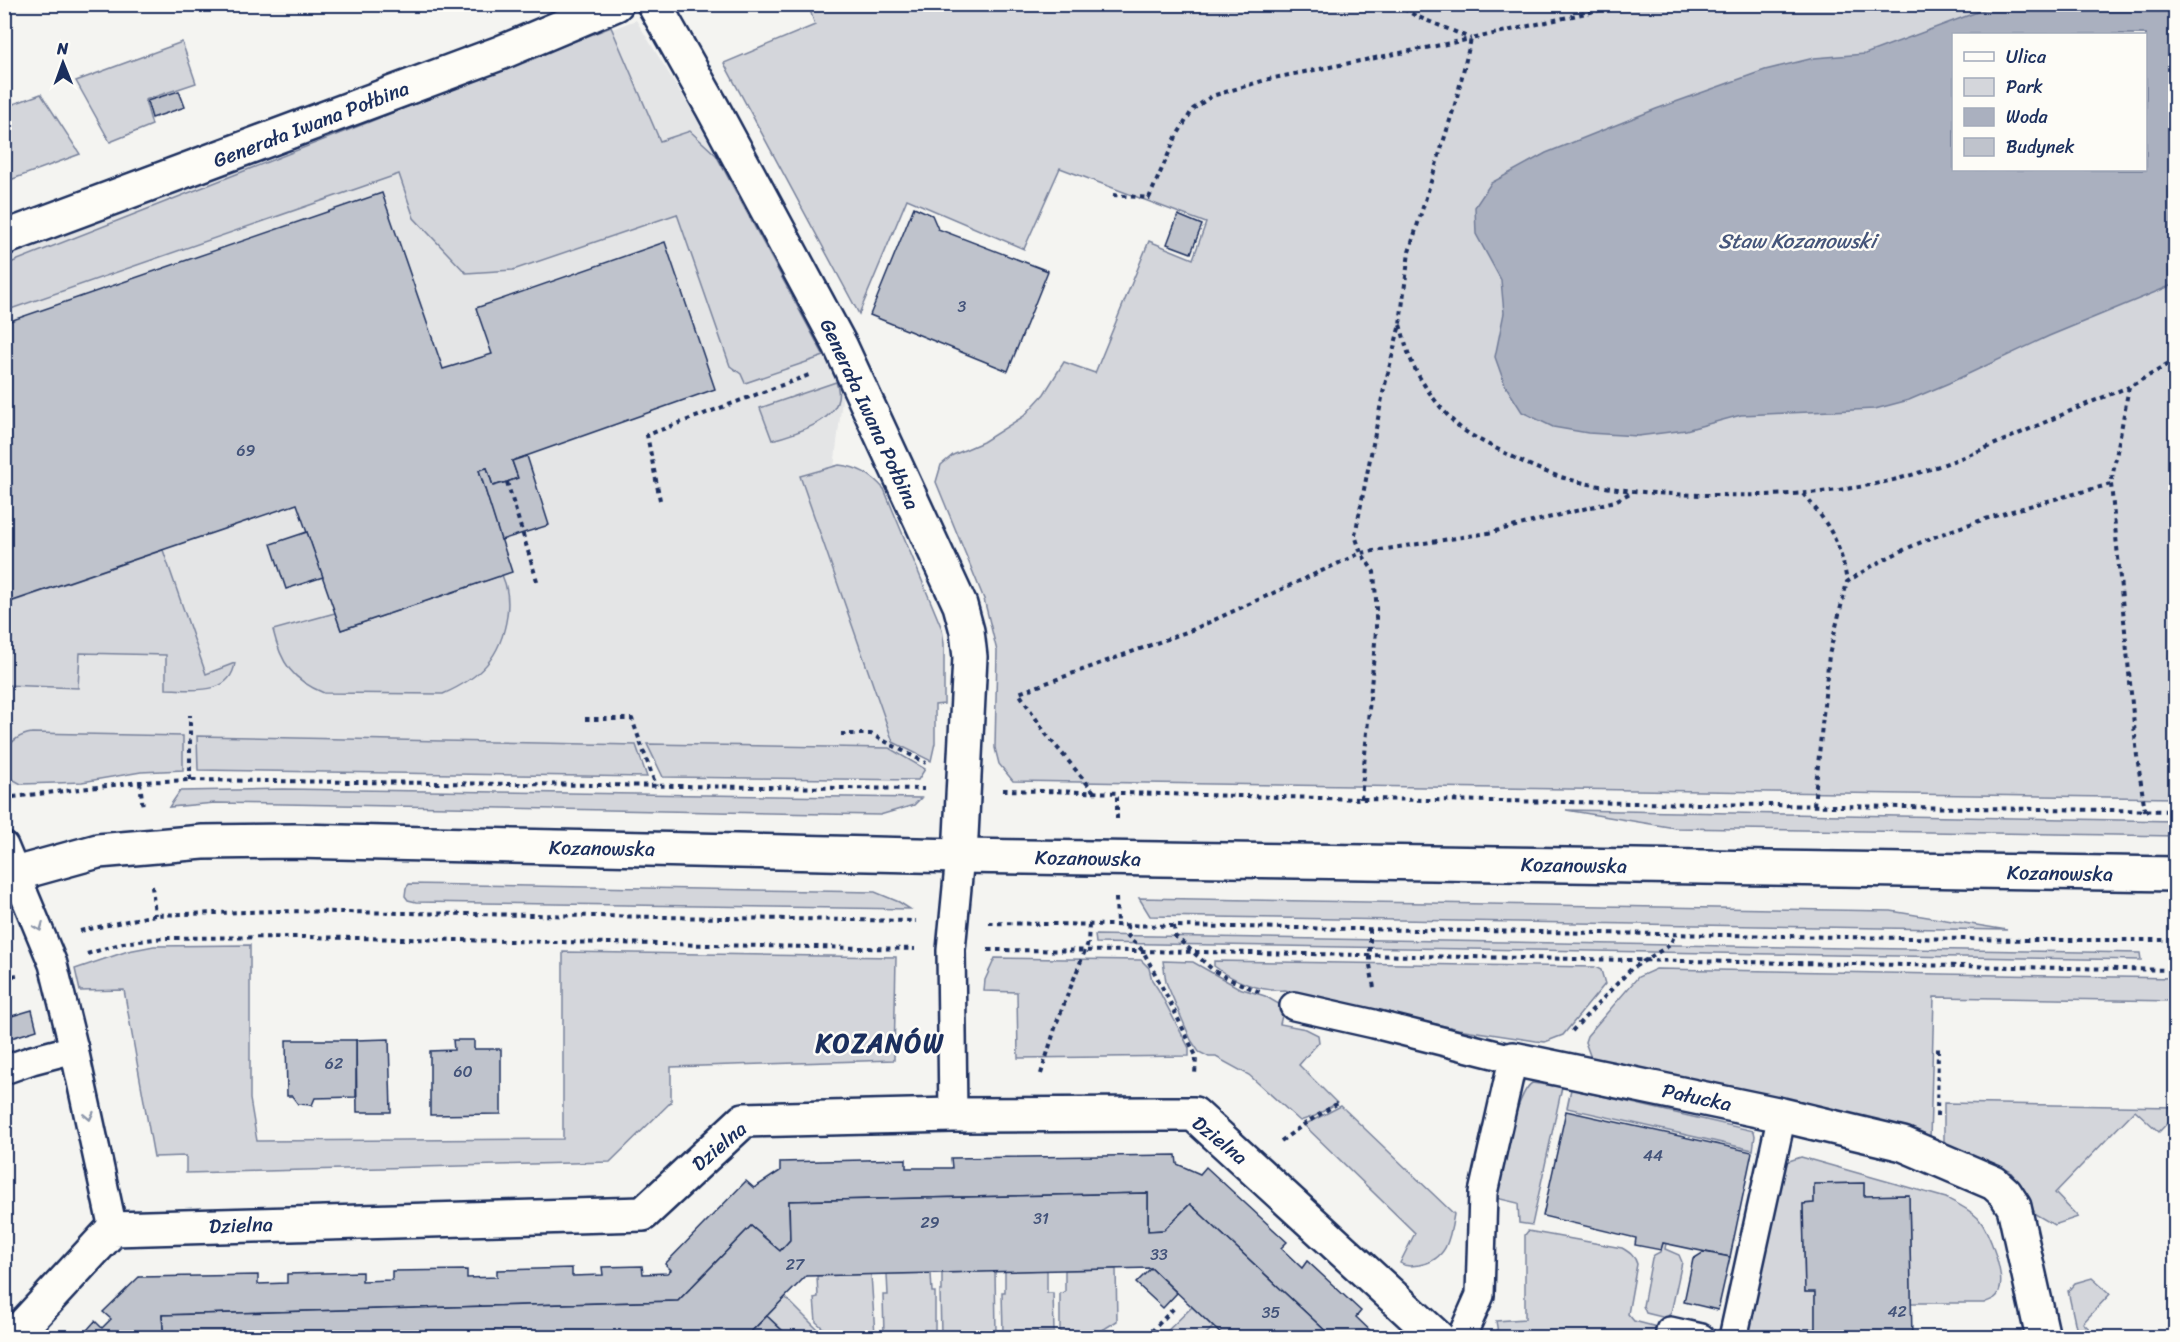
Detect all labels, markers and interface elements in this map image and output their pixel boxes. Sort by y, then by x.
north arrow [33,33,93,93]
legend [1952,33,2147,171]
text: N [56,34,69,63]
text: Ulica [2006,41,2047,73]
street label: Generała Iwana Połbina [208,71,414,178]
text: Park [2006,71,2043,103]
text: Woda [2006,101,2049,133]
text: Budynek [2006,131,2075,163]
water label: Staw Kozanowski [1718,222,1880,260]
house number: 3 [958,292,967,321]
street label: Generała Iwana Połbina [810,313,929,516]
house number: 69 [237,436,256,465]
street label: Kozanowska [549,830,655,867]
street label: Kozanowska [1035,840,1141,877]
street label: Kozanowska [1521,847,1627,884]
street label: Kozanowska [2007,855,2113,892]
one-way arrow [32,921,44,932]
district label: KOZANÓW [814,1020,945,1066]
house number: 62 [325,1049,343,1078]
house number: 60 [453,1057,473,1086]
street label: Pałucka [1659,1073,1735,1122]
street label: Dzielna [1184,1107,1256,1174]
one-way arrow [82,1110,95,1120]
street label: Dzielna [684,1112,755,1180]
house number: 44 [1643,1141,1663,1170]
house number: 31 [1033,1204,1049,1233]
street label: Dzielna [208,1207,274,1244]
house number: 29 [920,1208,940,1237]
house number: 33 [1150,1240,1168,1269]
house number: 27 [786,1250,805,1279]
house number: 42 [1887,1297,1907,1326]
house number: 35 [1262,1298,1281,1327]

